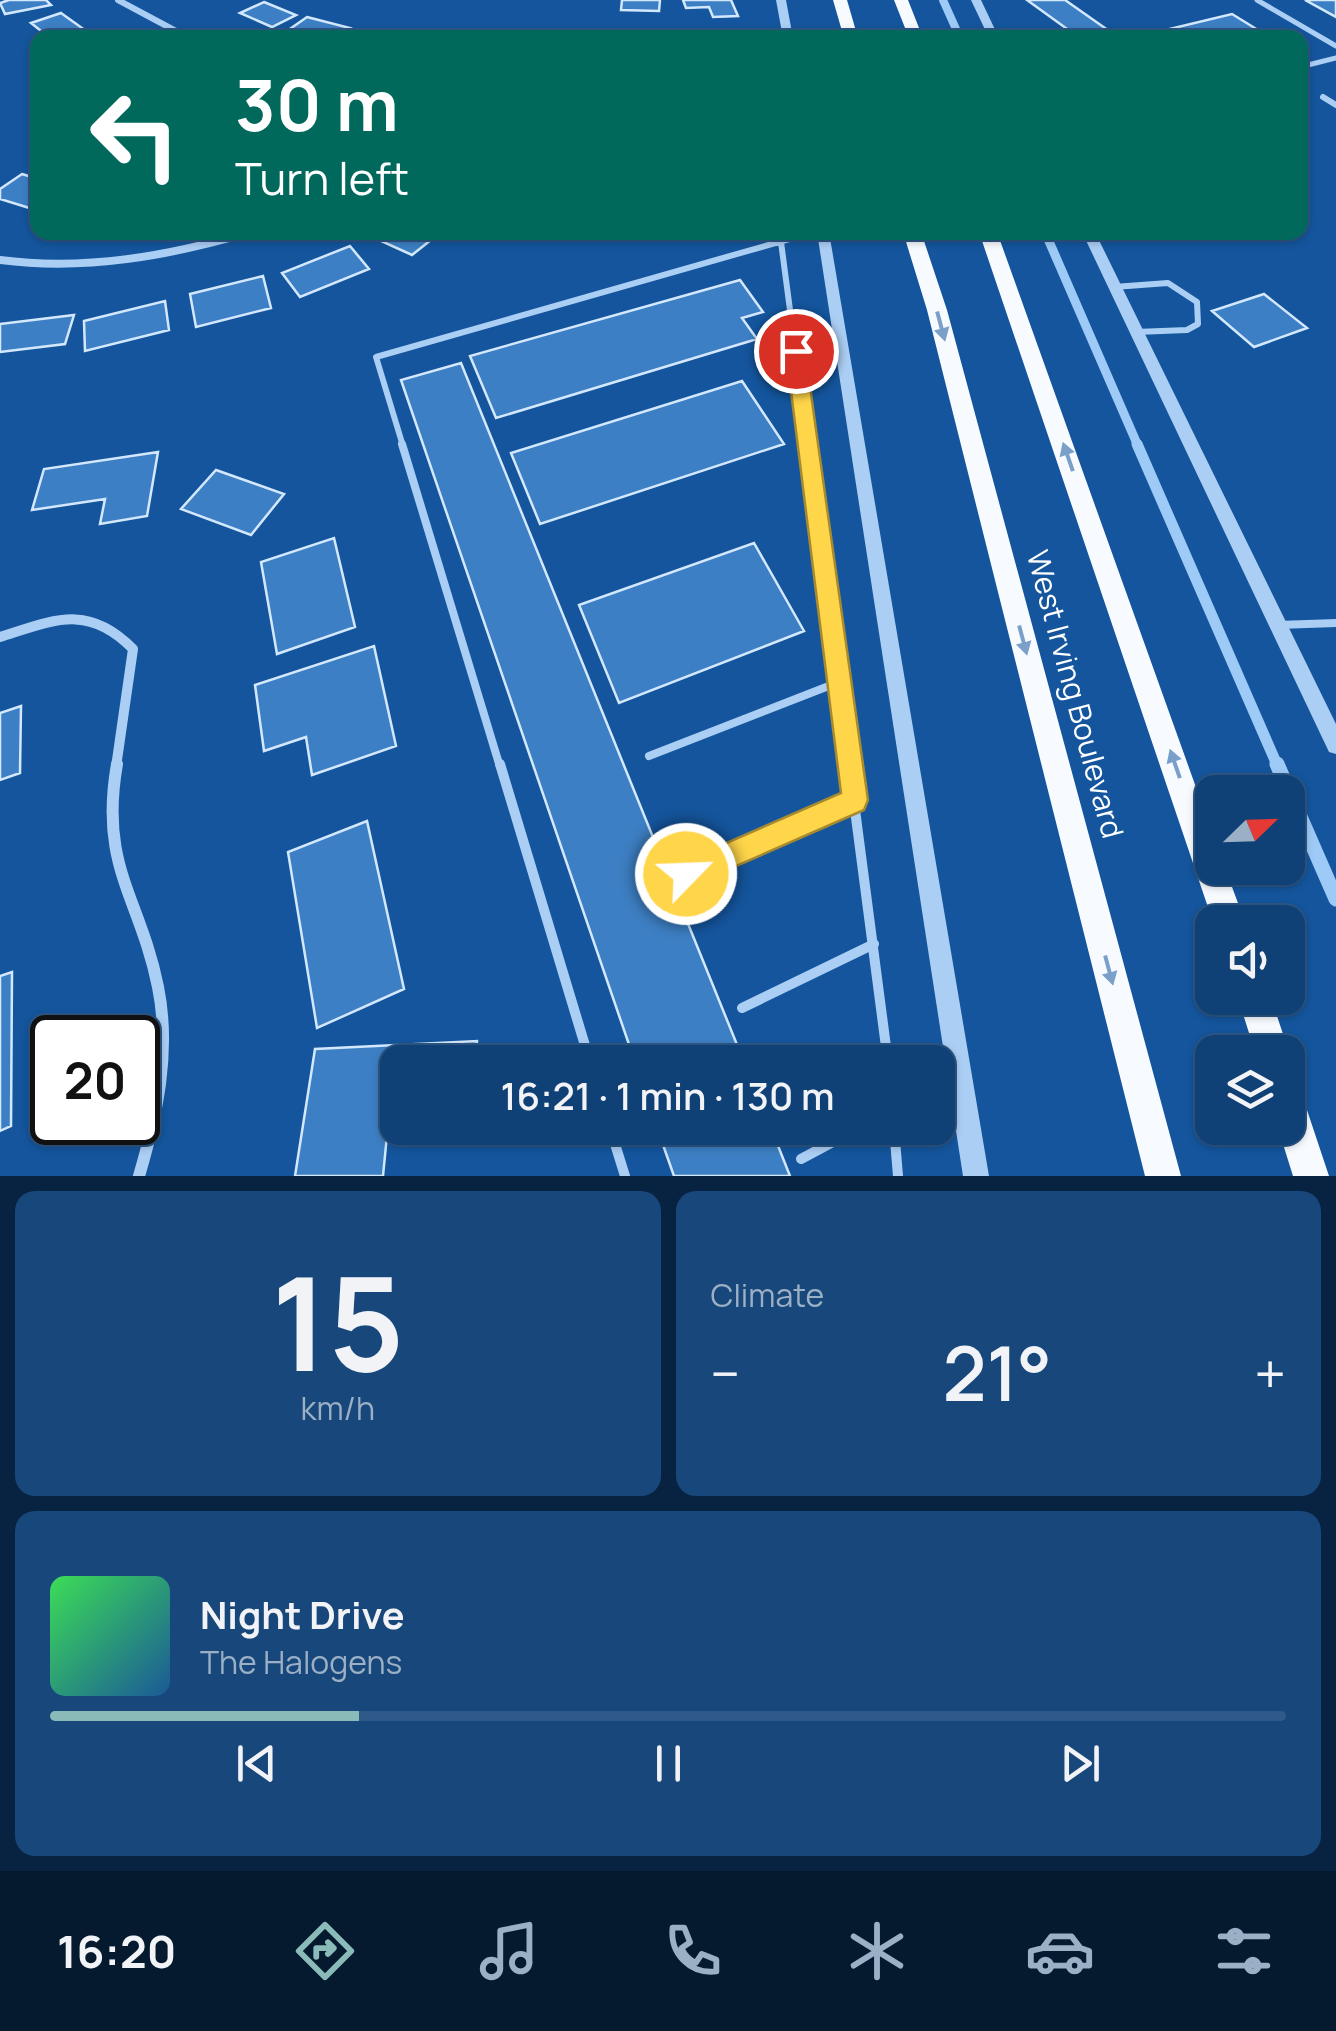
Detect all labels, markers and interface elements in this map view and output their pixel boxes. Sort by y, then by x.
text: 30 m [235,56,399,152]
icon: left [70,70,200,200]
text: Turn left [235,147,409,209]
pin [754,309,839,394]
one-way arrow [934,311,949,342]
icon: arrive [769,324,824,379]
one-way arrow [1060,442,1075,472]
street label: West Irving Boulevard [1018,546,1134,842]
one-way arrow [1016,625,1032,656]
one-way arrow [1167,749,1182,779]
north arrow [1195,775,1305,885]
map controls [1195,775,1305,1145]
position arrow [634,822,738,926]
button: sound [1195,905,1305,1015]
one-way arrow [1102,954,1117,985]
speed limit sign: 20 [30,1015,160,1145]
button: layers [1195,1035,1305,1145]
text: 16:21 · 1 min · 130 m [501,1069,834,1121]
text: 15 [271,1232,404,1410]
text: Climate [711,1273,824,1317]
text: 21° [943,1321,1052,1424]
text: − [711,1335,740,1411]
text: + [1254,1335,1286,1411]
text: km/h [301,1386,375,1430]
text: Night Drive [200,1588,405,1640]
text: The Halogens [200,1640,402,1684]
icon: previous [229,1736,284,1791]
icon: pause [641,1736,696,1791]
icon: next [1053,1736,1108,1791]
icon: directions [290,1916,360,1986]
icon: music [474,1916,544,1986]
icon: phone [658,1916,728,1986]
icon: climate [842,1916,912,1986]
icon: car [1025,1916,1095,1986]
icon: filters [1209,1916,1279,1986]
text: 16:20 [57,1920,176,1982]

